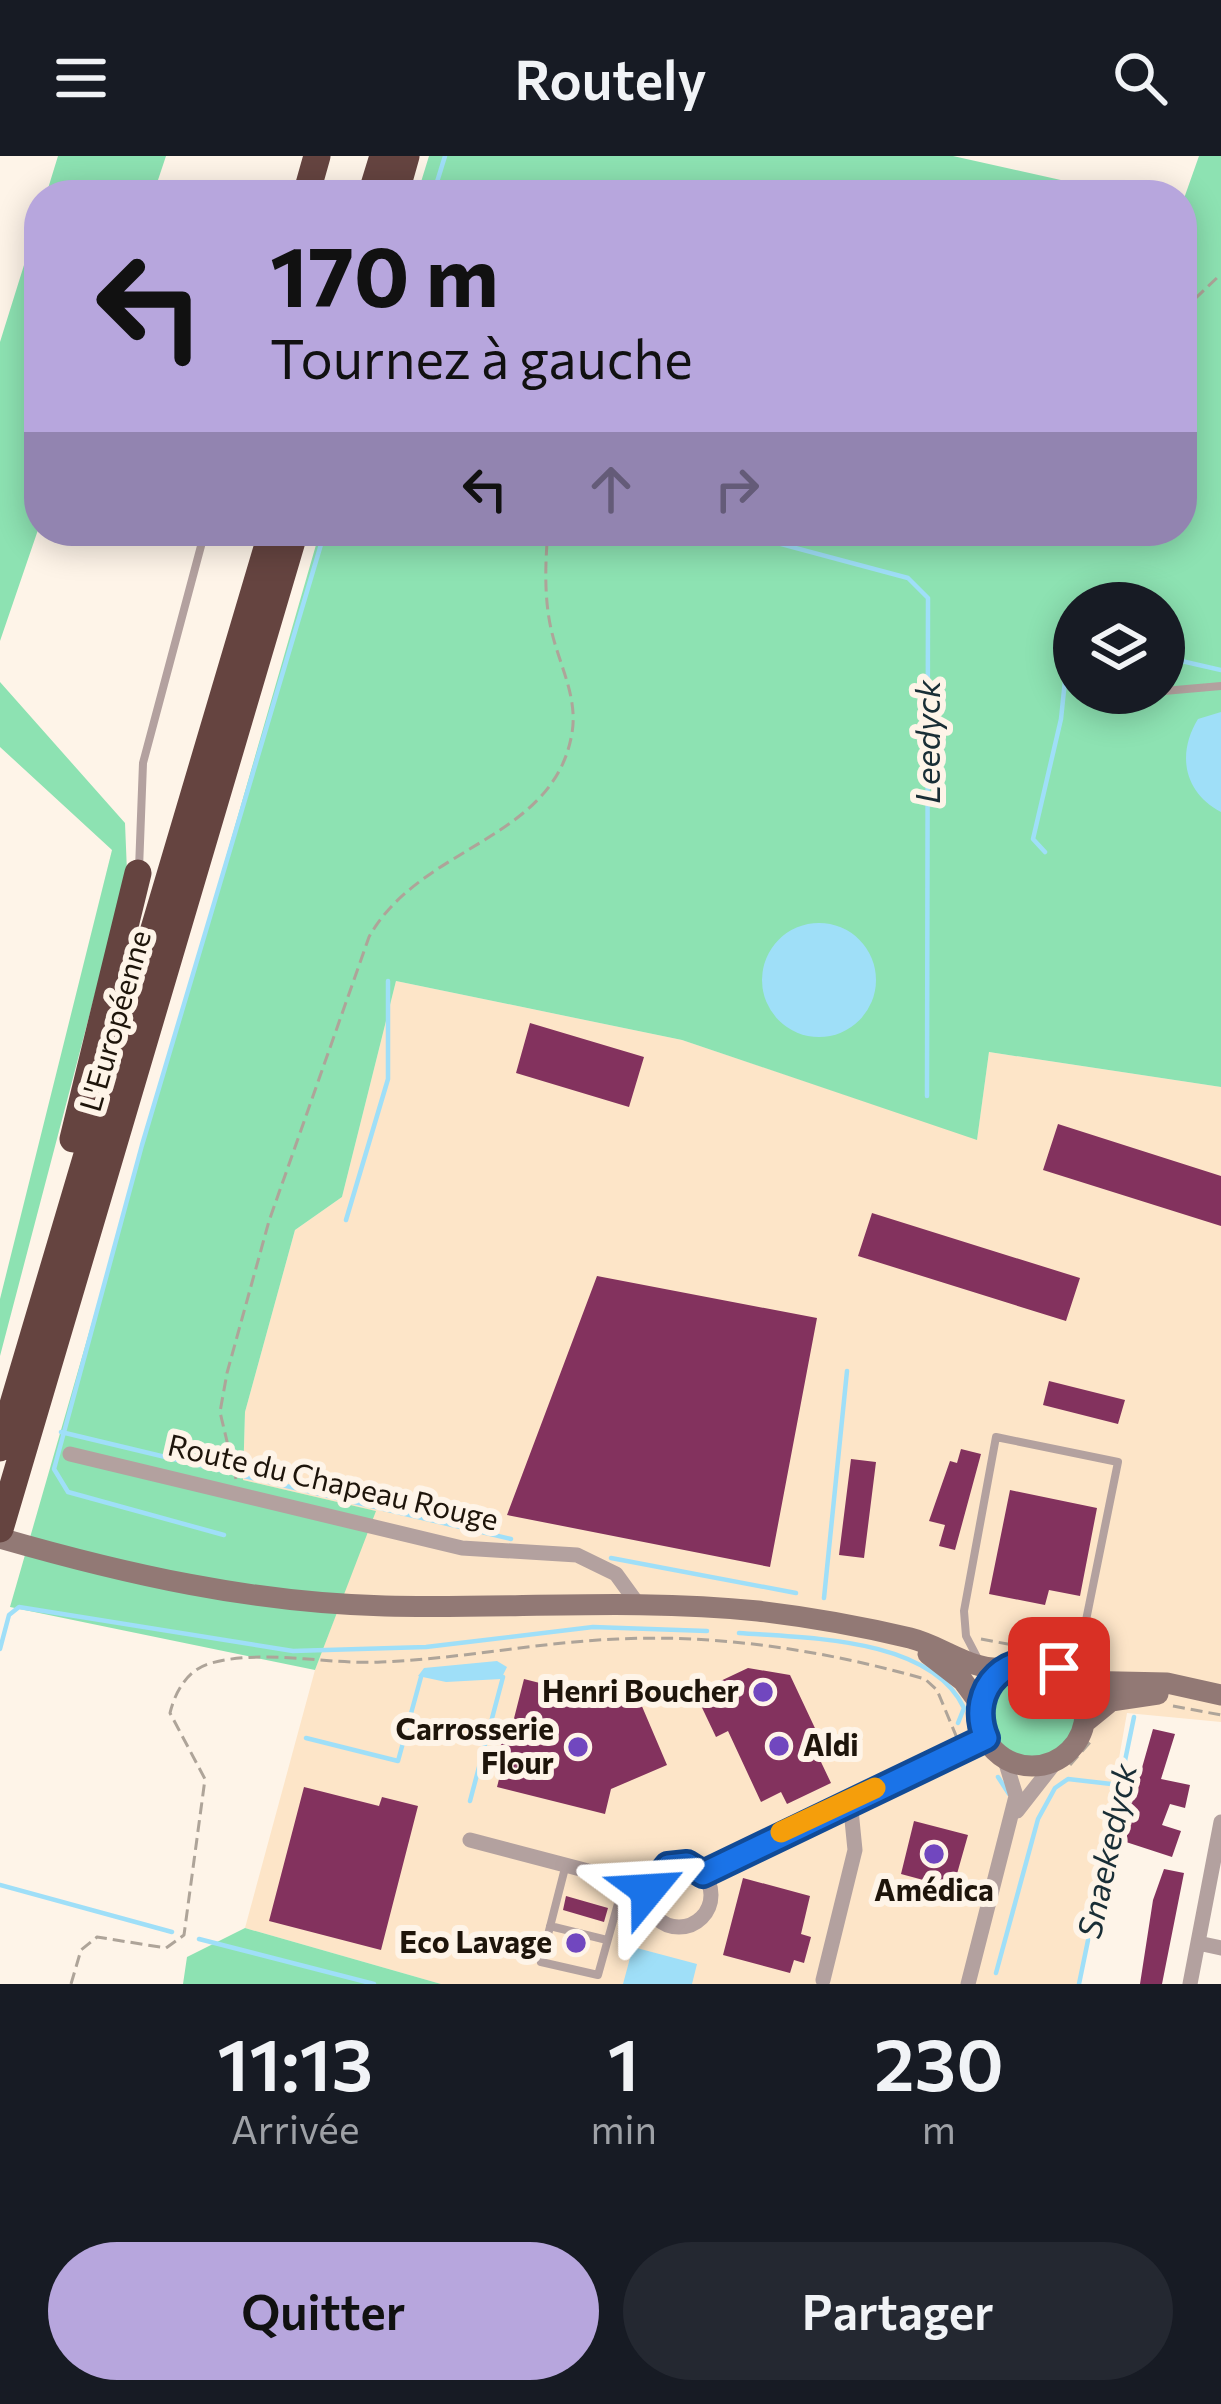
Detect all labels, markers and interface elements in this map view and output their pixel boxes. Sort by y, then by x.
icon: menu [48,45,114,111]
text: Routely [514,45,707,111]
icon: search [1107,45,1173,111]
text: 170 m [270,222,499,324]
icon: left [72,228,228,384]
text: Tournez à gauche [270,324,693,390]
icon: left [452,456,518,522]
icon: ahead [578,456,644,522]
icon: right [704,456,770,522]
map controls [1053,582,1185,714]
button: layers [1053,582,1185,714]
water label: Leedyck [906,679,947,804]
street label: L'Européenne [70,925,157,1115]
street label: Route du Chapeau Rouge [165,1425,502,1537]
pin [1008,1617,1110,1719]
icon: arrive [1026,1635,1092,1701]
place label: Henri Boucher [542,1671,739,1708]
marker: Henri Boucher [750,1679,776,1705]
place label: Carrosserie Flour [396,1709,554,1780]
place label: Aldi [803,1725,859,1762]
marker: Aldi [766,1733,792,1759]
marker: Carrosserie Flour [565,1734,591,1760]
water label: Snaekedyck [1067,1759,1144,1942]
position arrow [585,1827,711,1953]
marker: Amédica [921,1841,947,1867]
place label: Amédica [874,1870,994,1907]
place label: Eco Lavage [399,1922,552,1959]
marker: Eco Lavage [563,1930,589,1956]
text: 11:13 [217,2018,373,2106]
text: 1 [608,2018,640,2106]
text: 230 [874,2018,1004,2106]
text: Arrivée [231,2104,359,2152]
text: min [590,2104,657,2152]
text: m [922,2104,956,2152]
button: Quitter [48,2242,599,2380]
button: Partager [623,2242,1173,2380]

